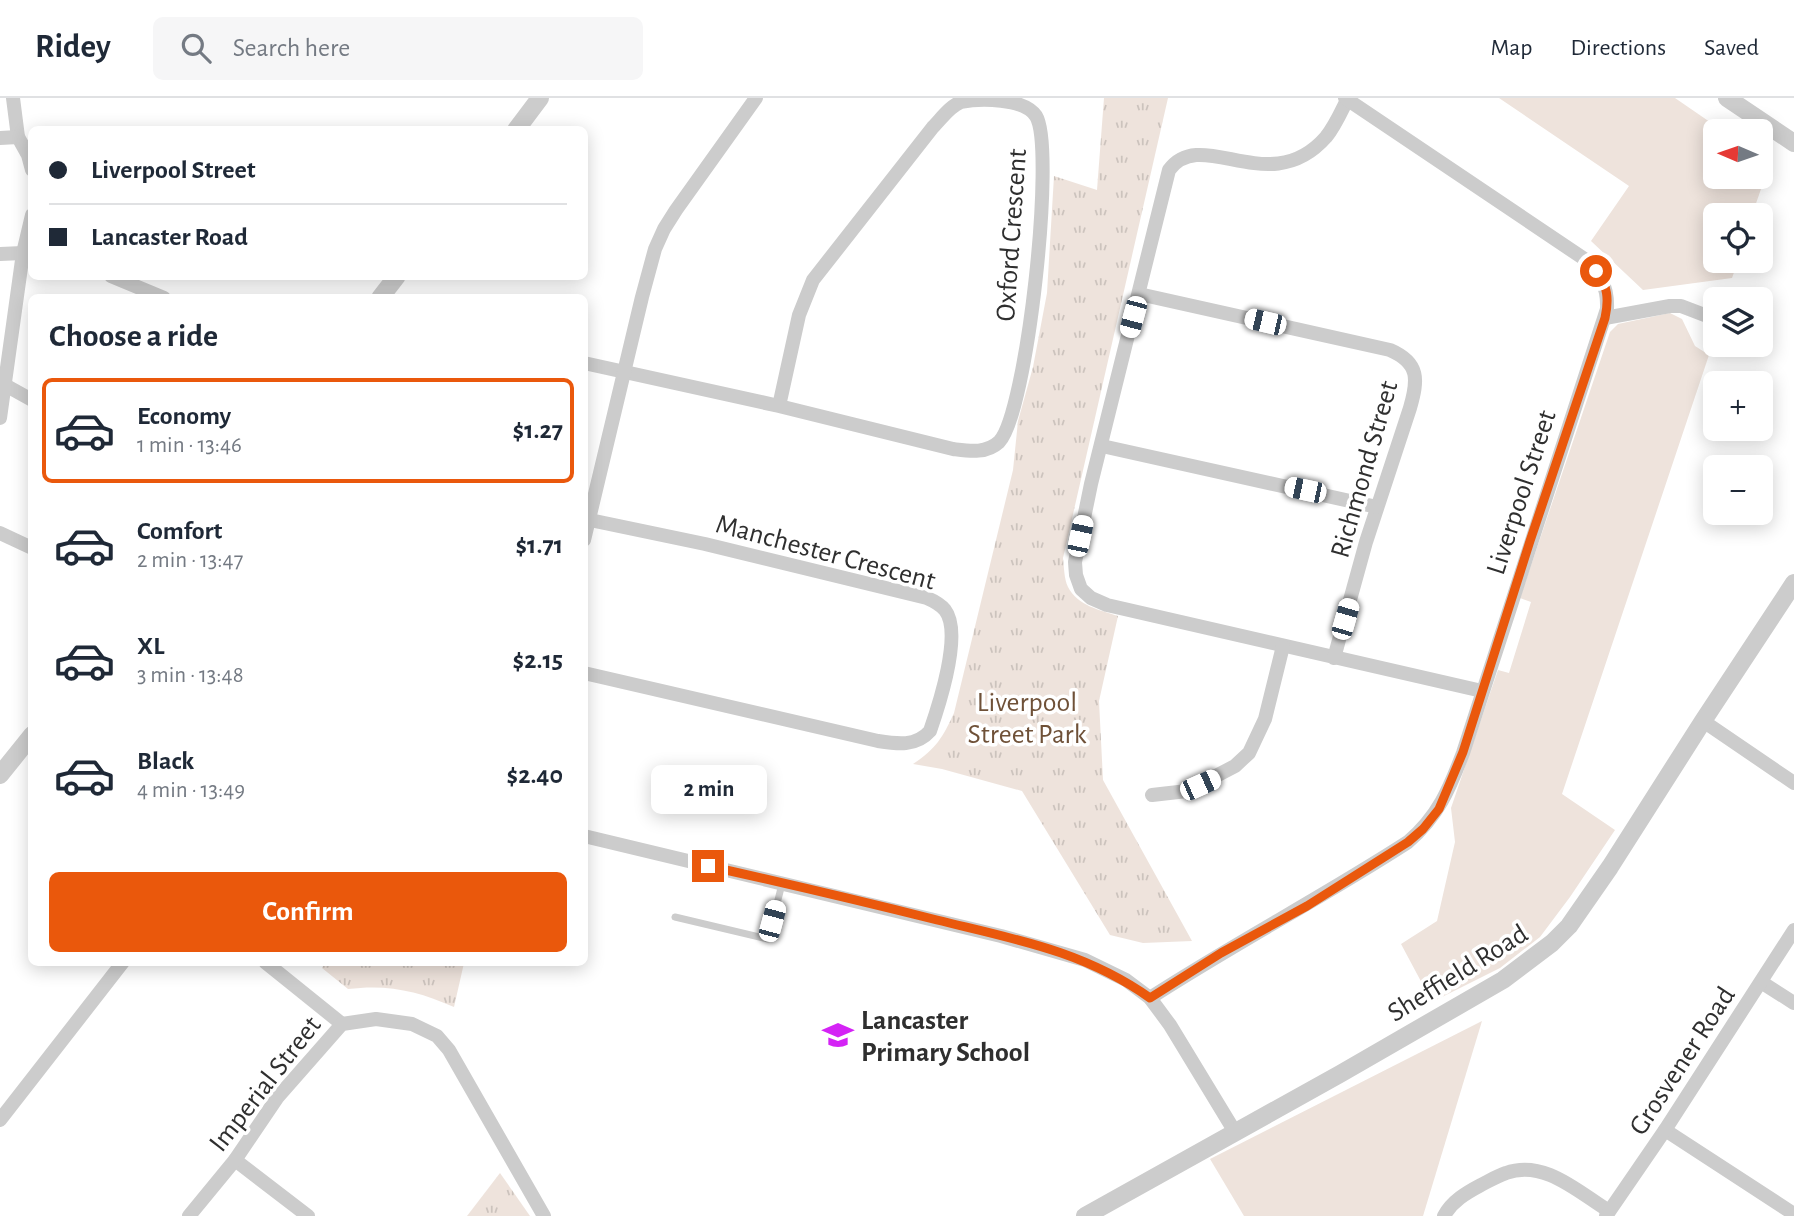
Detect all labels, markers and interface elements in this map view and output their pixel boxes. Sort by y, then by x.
search box [153,17,643,80]
icon: search [177,29,215,67]
text: Ridey [35,31,111,64]
text: Search here [233,35,350,61]
text: Map [1490,36,1532,60]
text: Directions [1570,36,1666,60]
text: Saved [1704,36,1759,60]
north arrow [1703,119,1773,189]
map controls [1703,119,1773,525]
street label: Oxford Crescent [992,148,1032,322]
text: Liverpool Street [91,157,256,183]
button: locate [1703,203,1773,273]
text: Lancaster Road [91,224,248,250]
route start [1580,255,1612,287]
button: layers [1703,287,1773,357]
car [1118,294,1149,340]
car [1243,307,1288,337]
text: Choose a ride [49,320,218,352]
button: + [1703,371,1773,441]
street label: Richmond Street [1326,378,1404,561]
icon: car [53,399,116,462]
text: Economy [137,403,231,429]
street label: Liverpool Street [1482,407,1562,578]
text: $1.27 [513,417,563,443]
text: 1 min · 13:46 [137,434,242,457]
button: − [1703,455,1773,525]
car [1283,475,1328,505]
street label: Manchester Crescent [713,510,938,596]
car [1066,513,1095,559]
icon: car [53,514,116,577]
text: Comfort [137,518,222,544]
text: $1.71 [515,532,563,558]
text: 2 min · 13:47 [137,549,243,572]
car [1330,596,1361,642]
icon: car [53,629,116,692]
text: XL [137,633,164,659]
text: $2.15 [513,647,563,673]
text: 3 min · 13:48 [137,664,244,687]
park label: Liverpool Street Park [968,689,1087,749]
icon: car [53,744,116,807]
text: Black [137,748,194,774]
text: $2.40 [506,762,563,788]
callout: 2 min [650,764,766,814]
car [1177,767,1224,803]
text: 2 min [683,778,735,801]
text: 4 min · 13:49 [137,779,245,802]
route end [692,850,724,882]
button: Confirm [49,872,567,952]
car [757,898,788,944]
street label: Sheffield Road [1383,920,1533,1028]
street label: Grosvener Road [1625,982,1741,1140]
place label: Lancaster Primary School [861,1007,1030,1067]
street label: Imperial Street [204,1011,327,1157]
school or university icon: Lancaster Primary School [821,1018,855,1052]

